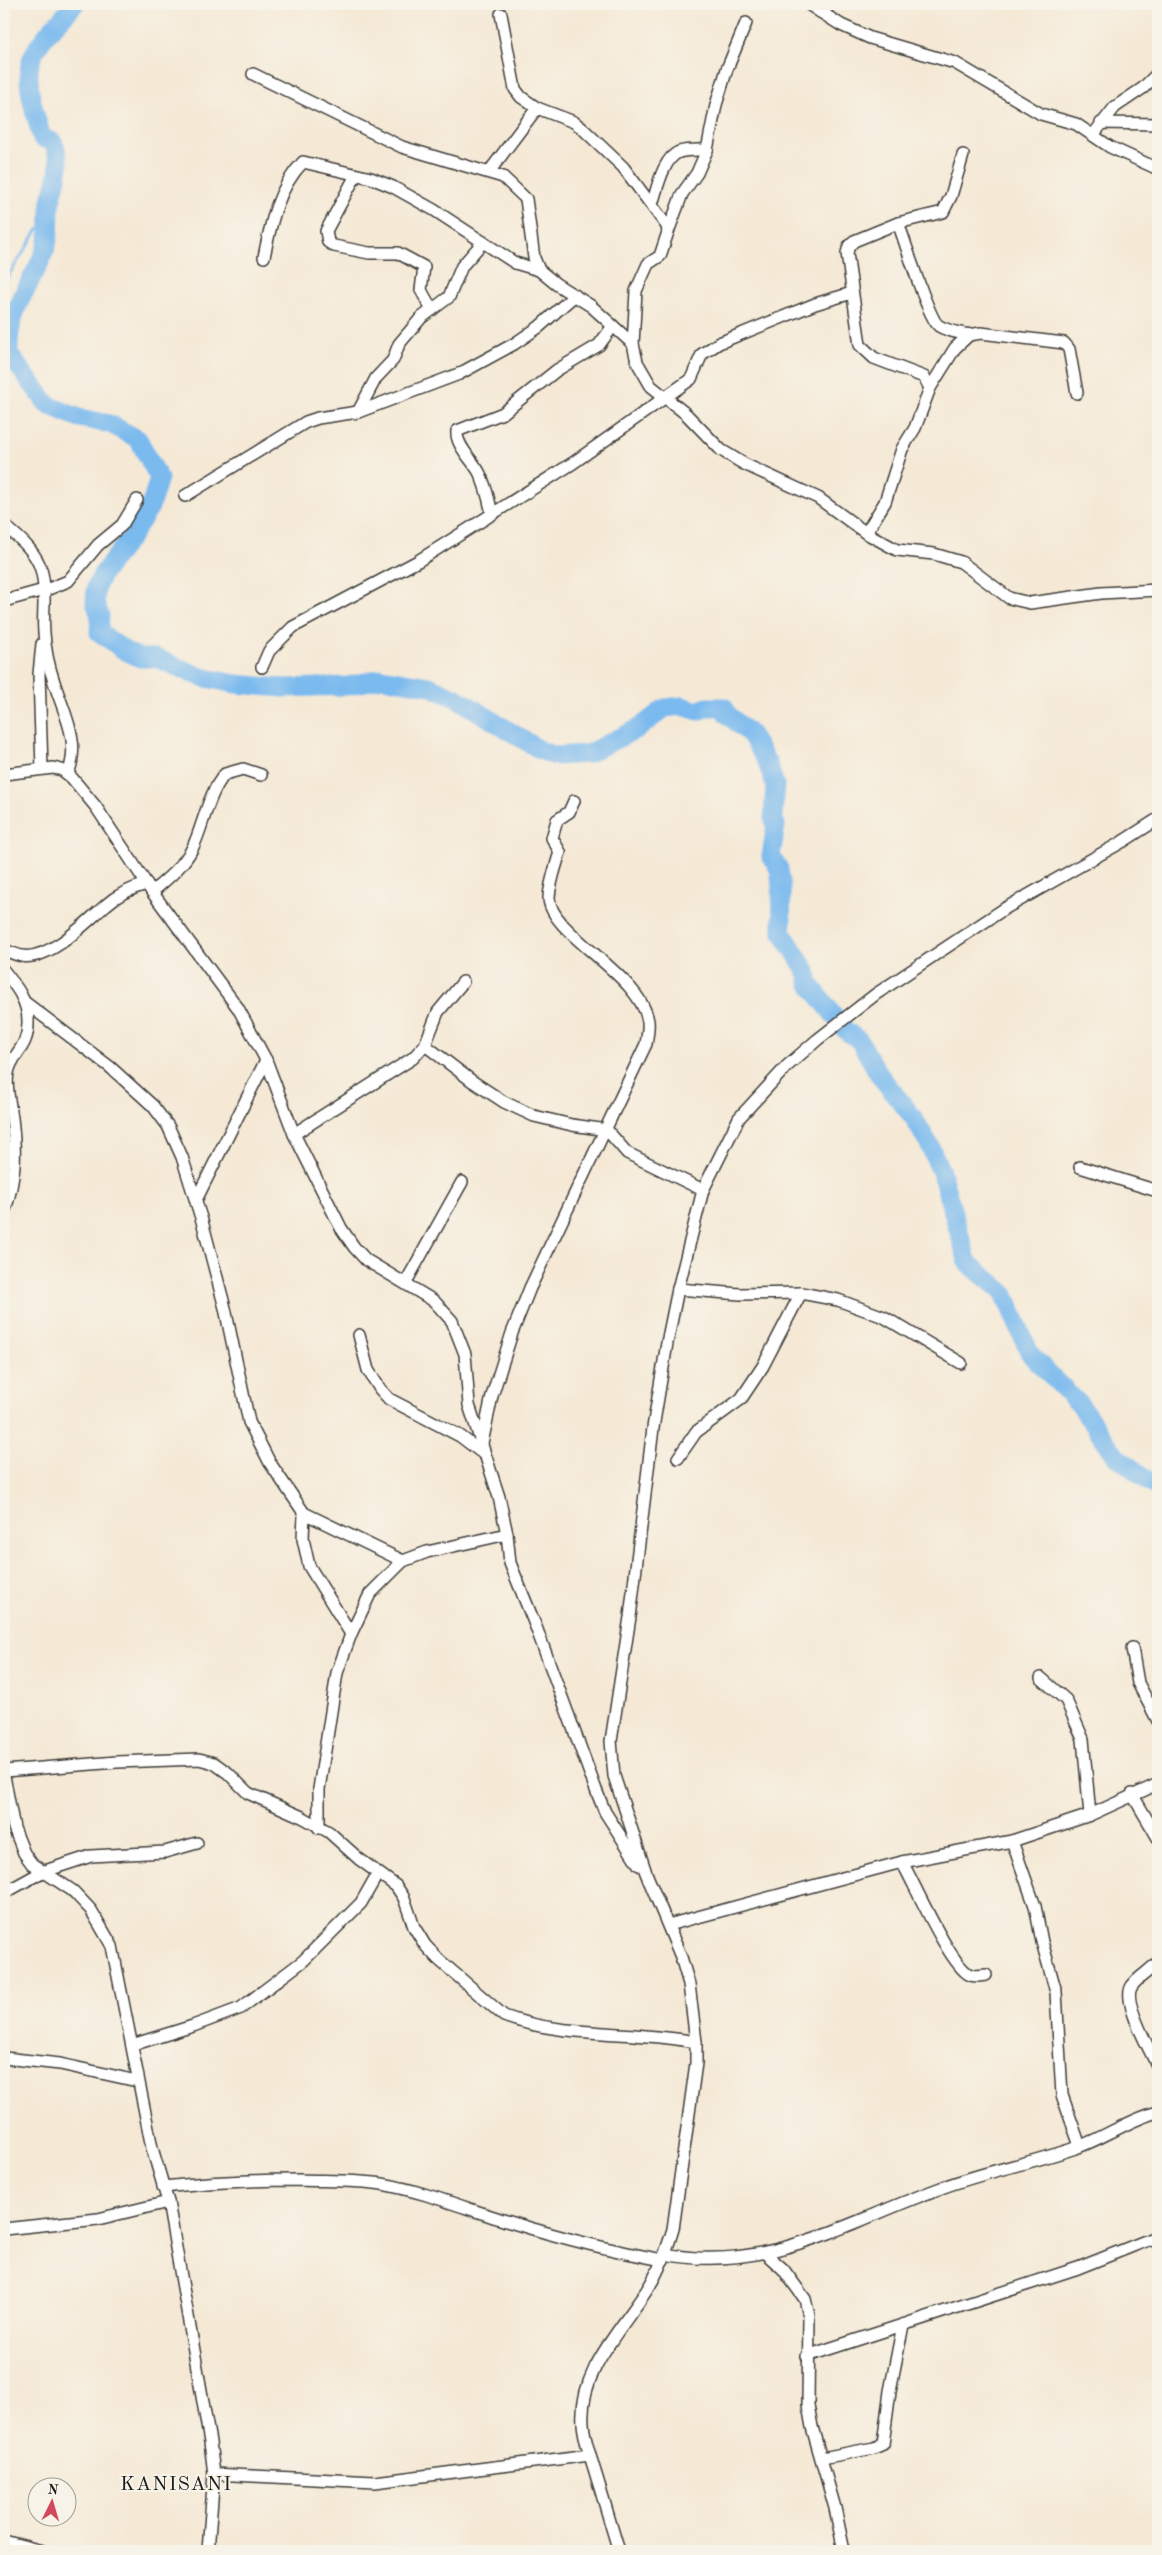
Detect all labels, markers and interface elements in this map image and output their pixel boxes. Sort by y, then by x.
district label: KANISANI [120,2475,232,2495]
north arrow [28,2478,78,2528]
text: N [47,2483,59,2498]

